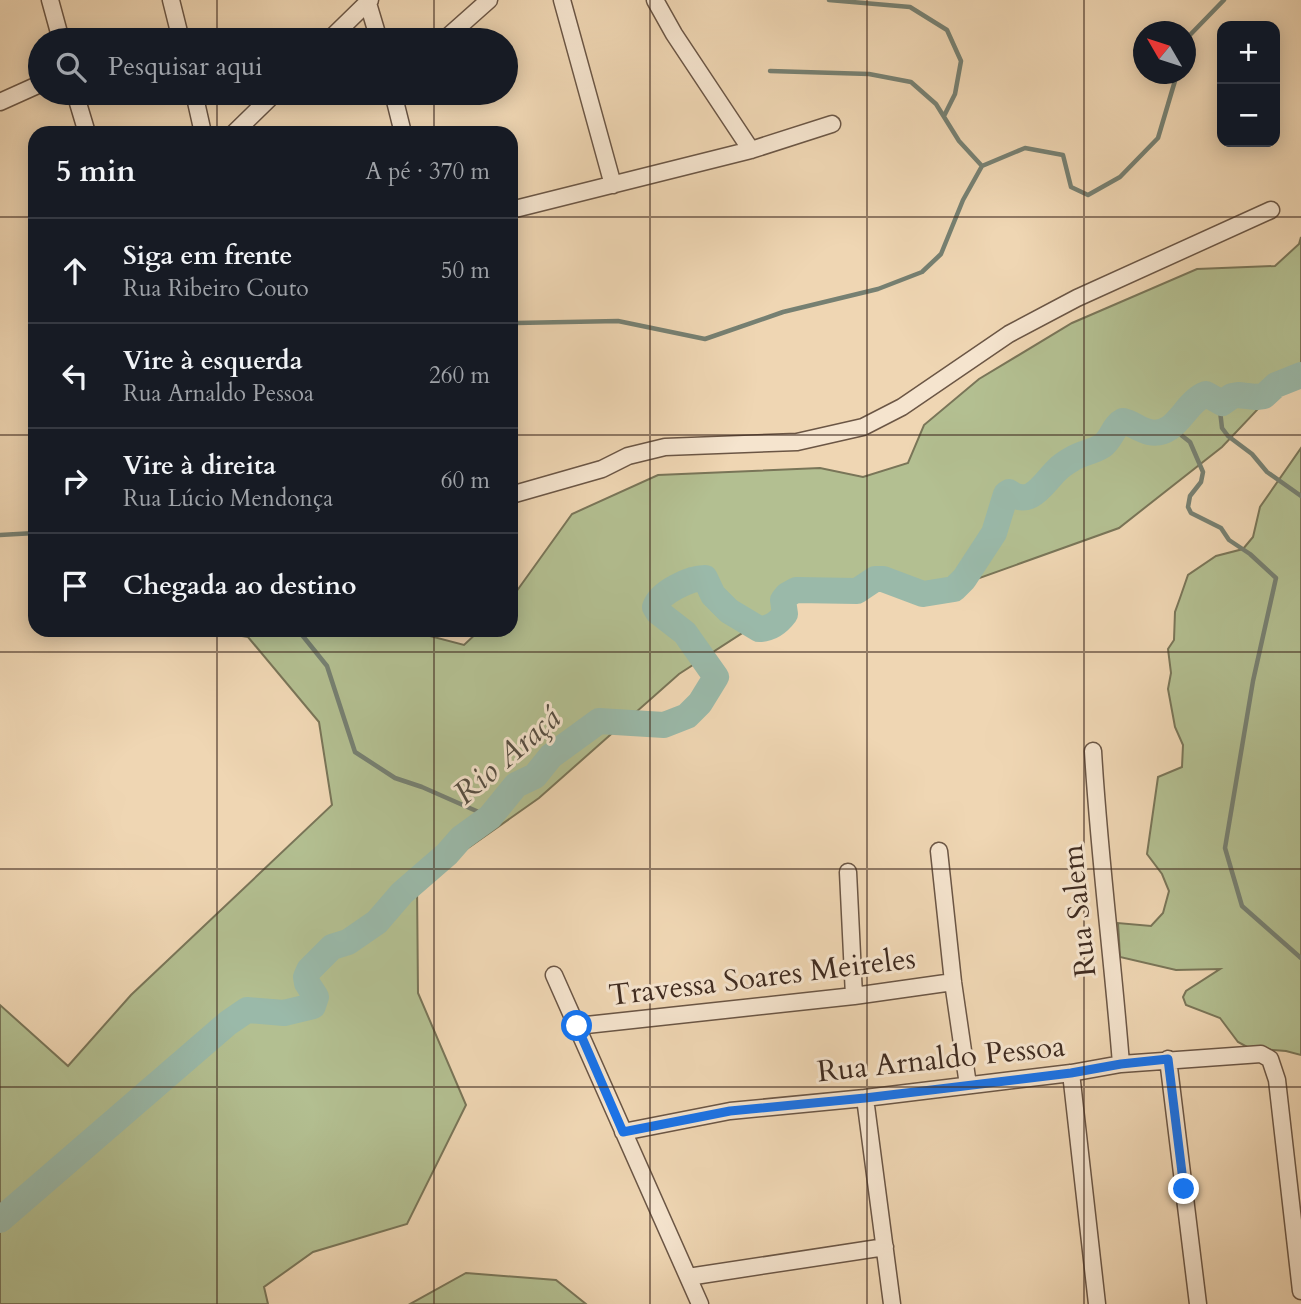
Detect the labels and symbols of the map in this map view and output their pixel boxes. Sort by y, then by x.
north arrow [1133,21,1196,84]
water label: Rio Araçá [444,696,571,815]
street label: Rua Salem [1052,842,1106,979]
street label: Travessa Soares Meireles [606,938,918,1016]
route start [561,1010,592,1041]
street label: Rua Arnaldo Pessoa [815,1026,1067,1092]
route end [1168,1173,1199,1204]

